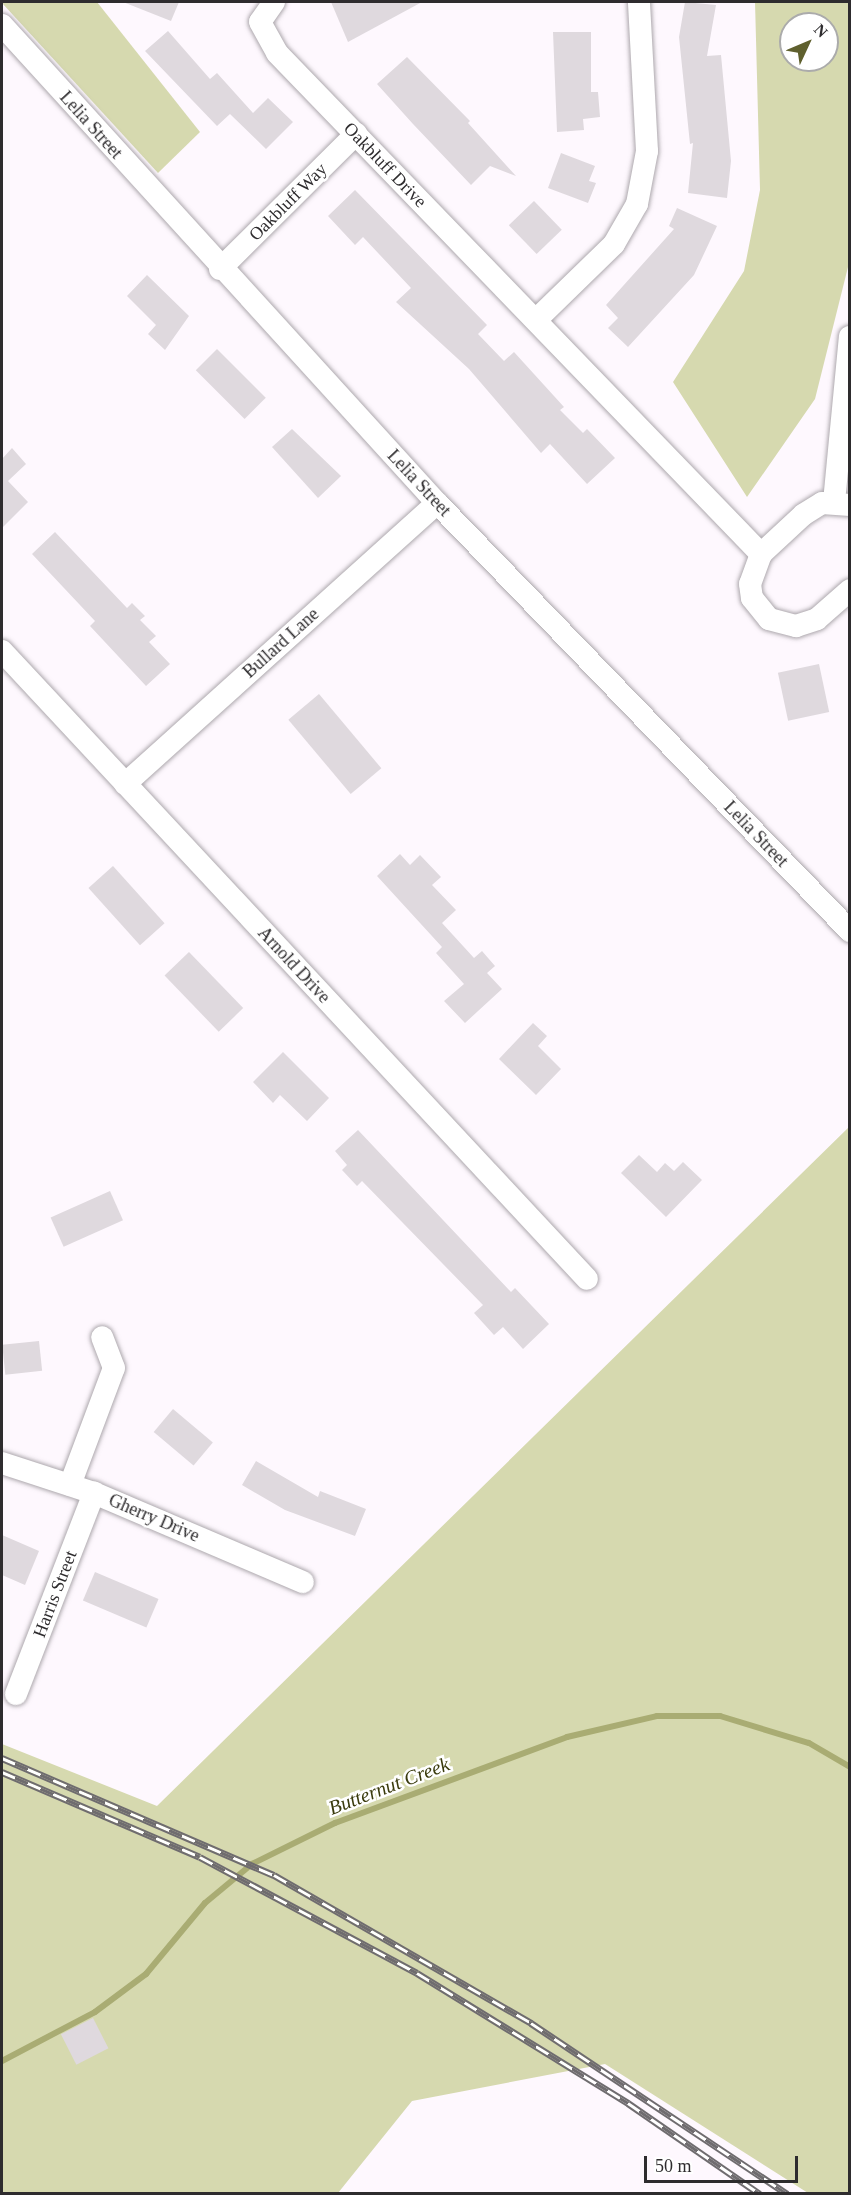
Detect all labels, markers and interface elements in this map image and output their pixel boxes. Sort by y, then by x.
north arrow [779,12,839,72]
text: N [811,20,831,41]
street label: Lelia Street [55,87,127,163]
street label: Oakbluff Drive [339,118,431,212]
street label: Oakbluff Way [244,158,332,246]
street label: Lelia Street [383,445,455,521]
street label: Bullard Lane [239,603,323,683]
street label: Lelia Street [719,796,793,872]
street label: Arnold Drive [253,922,335,1008]
street label: Gherry Drive [105,1489,203,1547]
street label: Harris Street [29,1547,81,1641]
water label: Butternut Creek [325,1752,453,1820]
scale bar [647,2144,802,2182]
text: 50 m [655,2156,692,2176]

